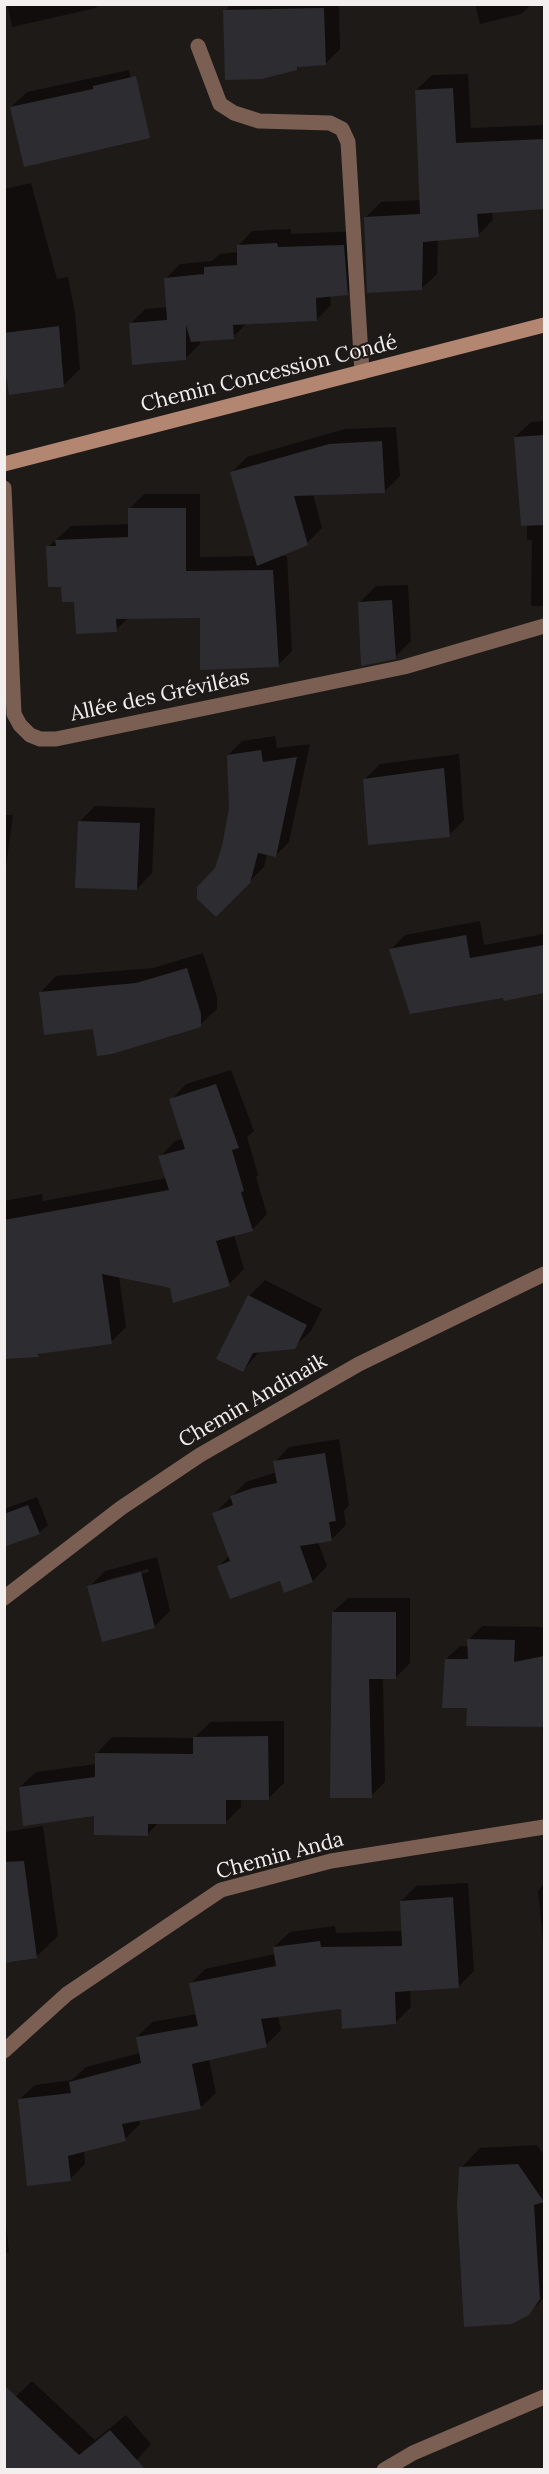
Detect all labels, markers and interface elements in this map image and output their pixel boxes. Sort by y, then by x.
street label: Chemin Concession Condé [138,330,400,418]
street label: Allée des Gréviléas [68,665,252,727]
street label: Chemin Andinaik [175,1348,331,1454]
street label: Chemin Anda [214,1827,346,1885]

